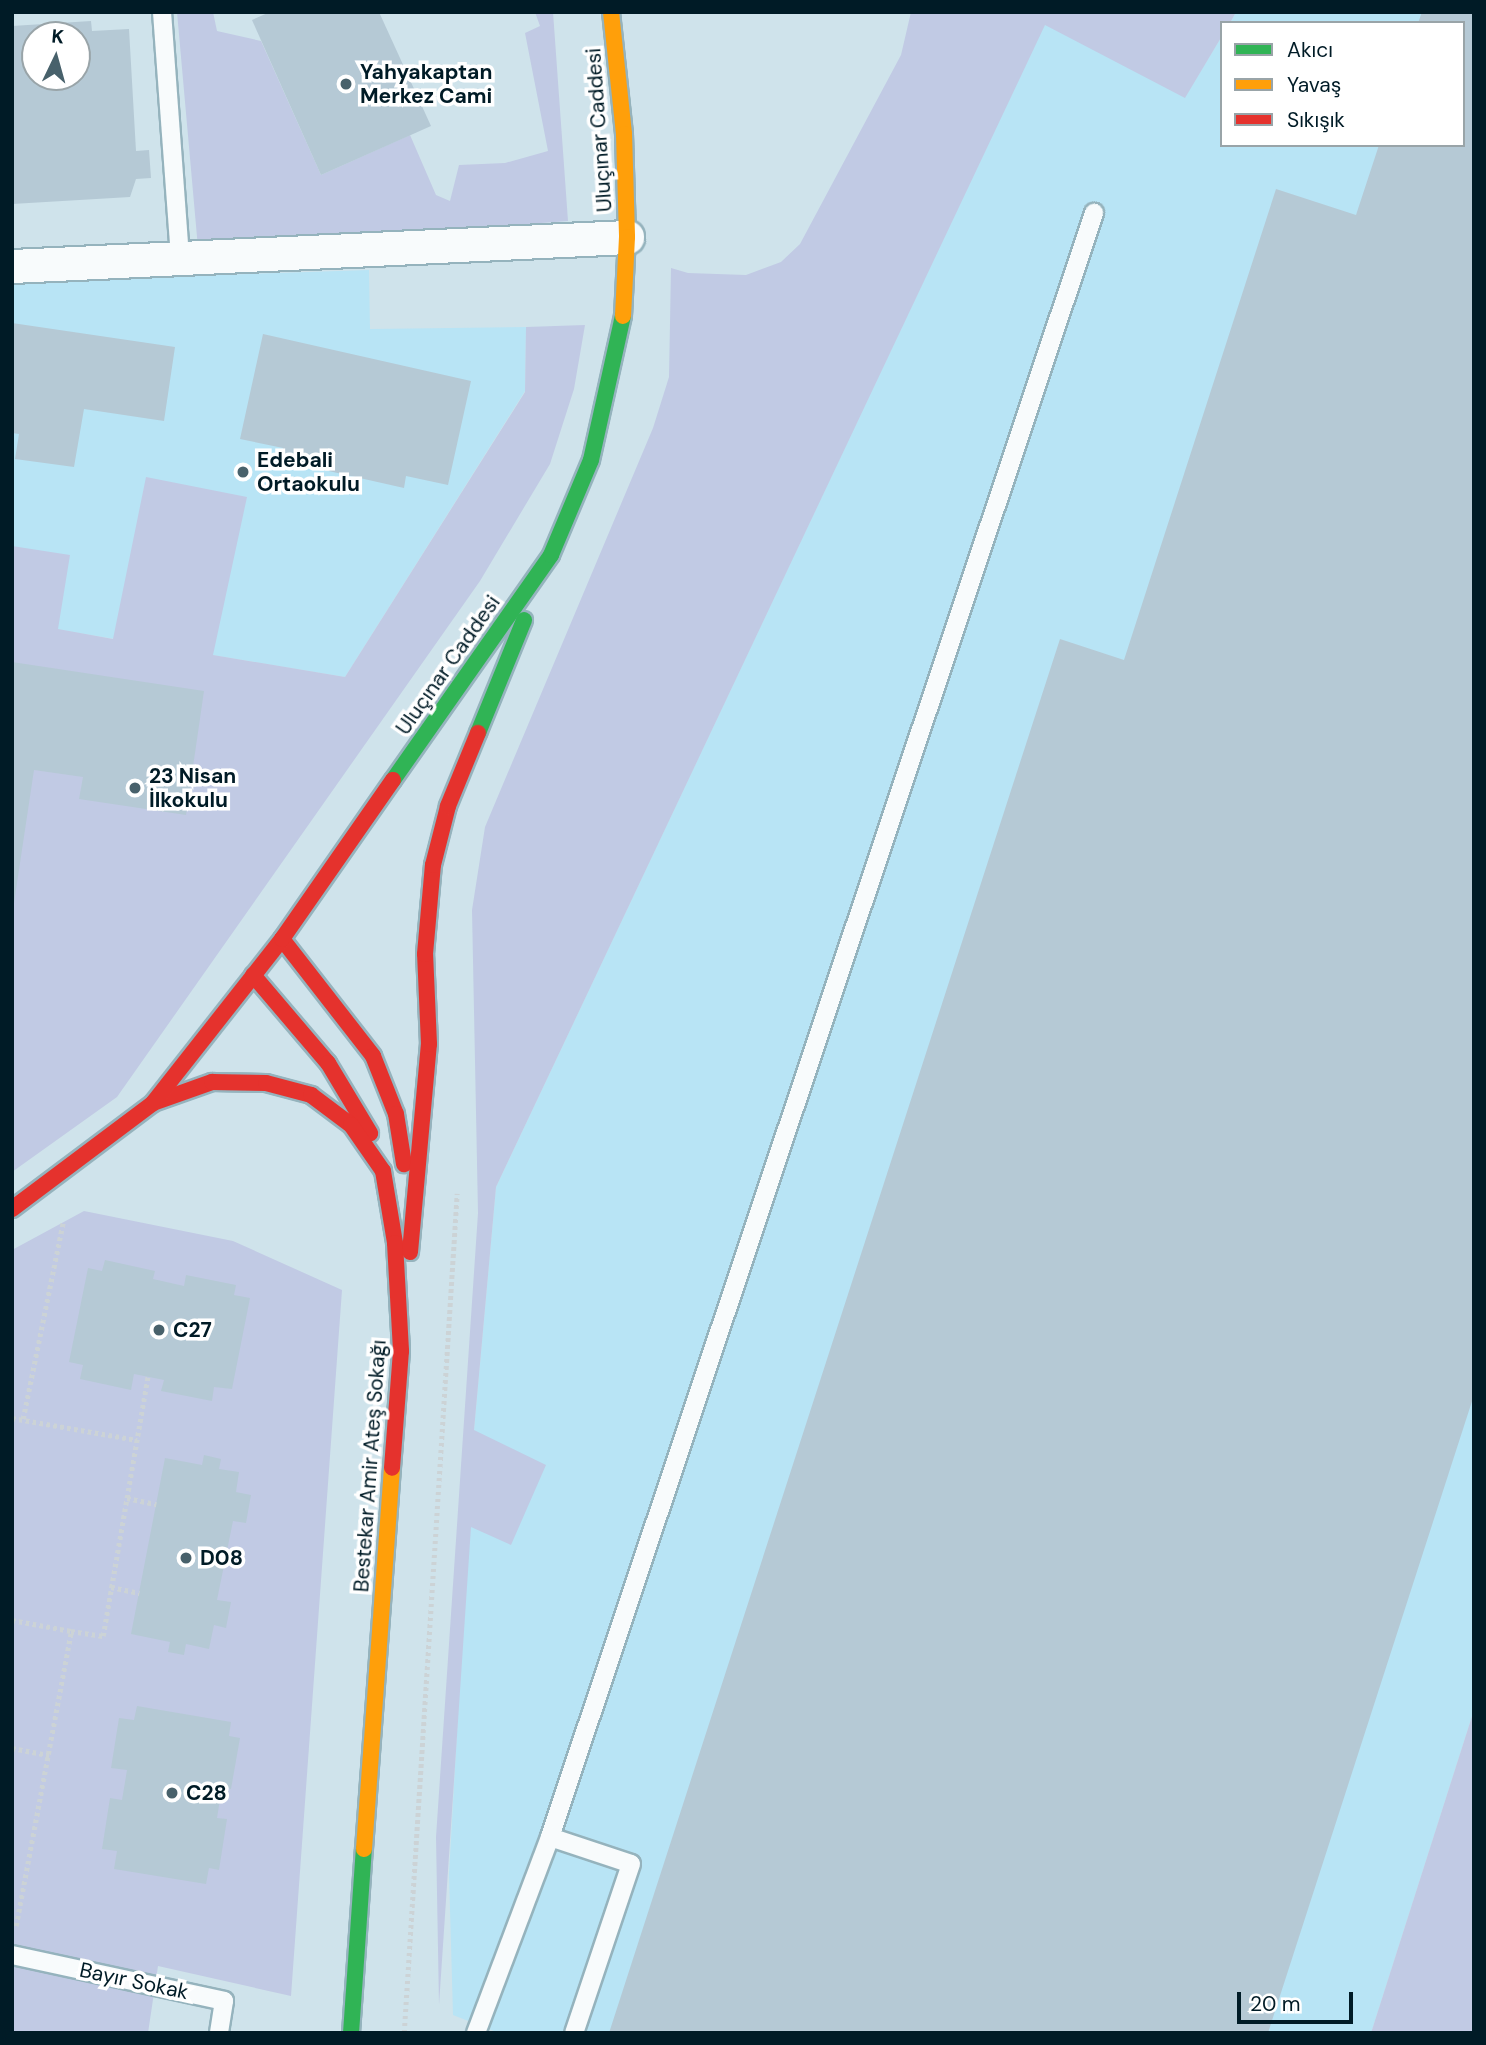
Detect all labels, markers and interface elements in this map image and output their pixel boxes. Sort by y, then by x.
north arrow [21,21,91,91]
legend [1220,21,1465,147]
text: K [50,24,65,50]
text: Akıcı [1287,36,1333,64]
street label: Uluçınar Caddesi [581,47,617,213]
place label: Yahyakaptan Merkez Cami [360,59,492,109]
text: Yavaş [1287,71,1341,99]
marker: Yahyakaptan Merkez Cami [338,76,354,92]
text: Sıkışık [1287,106,1345,134]
place label: Edebali Ortaokulu [257,447,360,497]
marker: Edebali Ortaokulu [235,464,251,480]
street label: Uluçınar Caddesi [391,590,505,740]
place label: 23 Nisan İlkokulu [149,763,236,813]
marker: 23 Nisan İlkokulu [127,780,143,796]
place label: C27 [173,1317,212,1343]
marker: C27 [151,1322,167,1338]
street label: Bestekar Amir Ateş Sokağı [349,1339,391,1593]
place label: D08 [200,1545,243,1571]
marker: D08 [178,1550,194,1566]
place label: C28 [186,1780,227,1806]
marker: C28 [164,1785,180,1801]
street label: Bayır Sokak [77,1957,191,2005]
scale bar [1241,1979,1356,2023]
text: 20 m [1250,1990,1301,2018]

